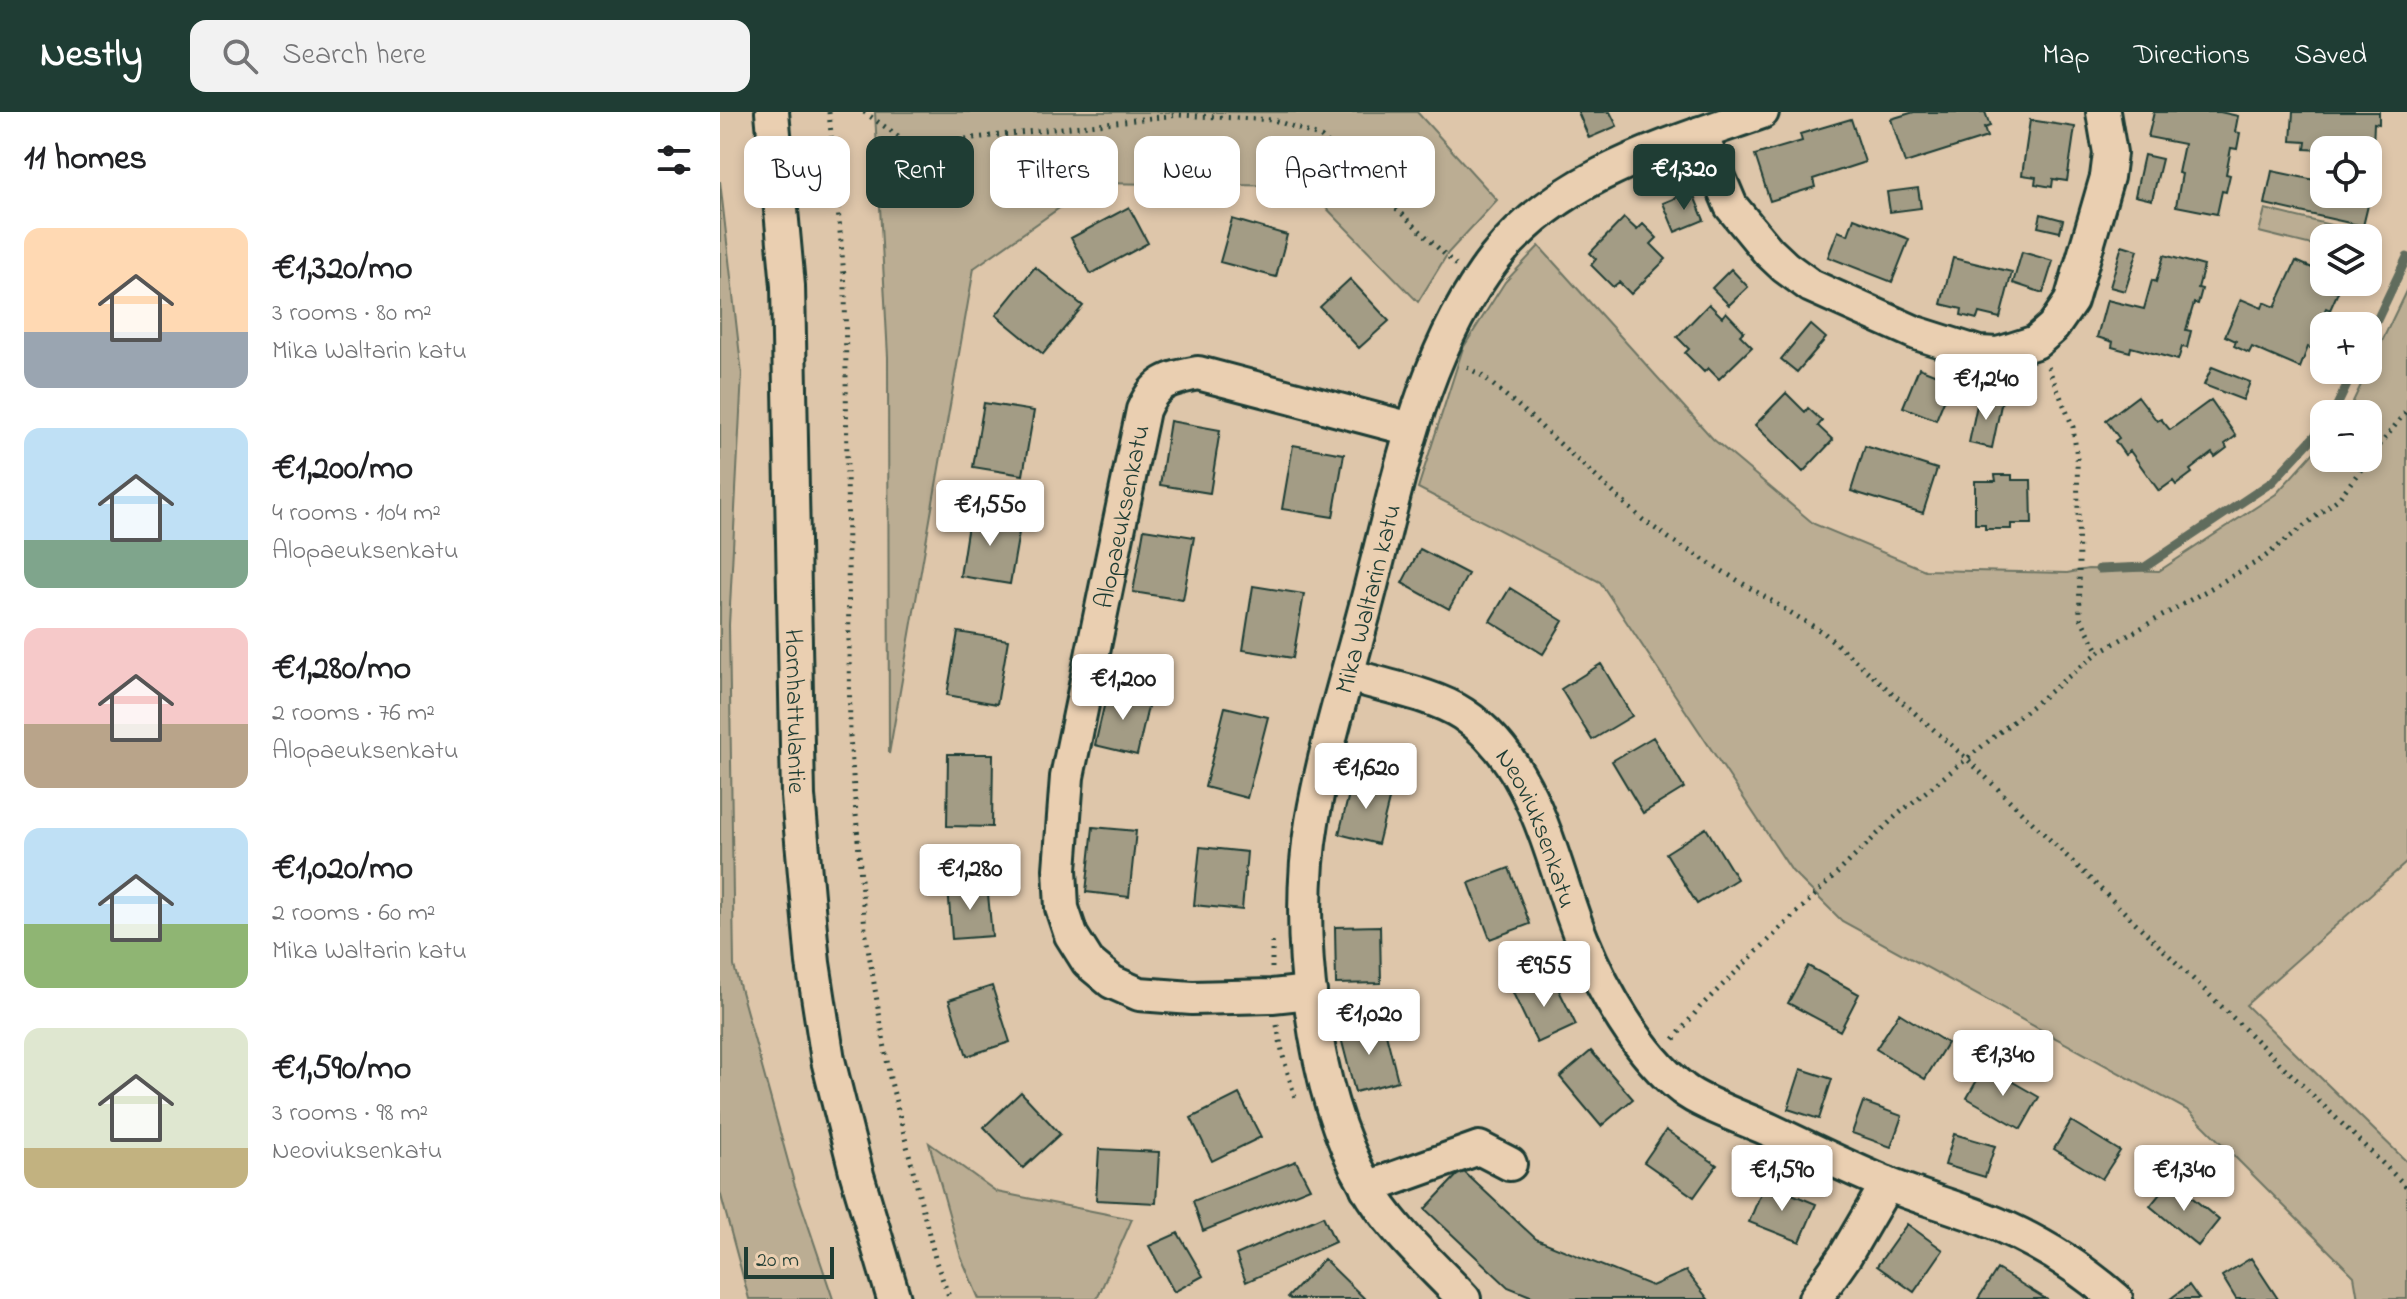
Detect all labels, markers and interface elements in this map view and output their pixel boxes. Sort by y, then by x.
search box [190,20,750,92]
text: Nestly [40,28,142,84]
icon: search [218,34,262,78]
text: Search here [282,34,426,78]
text: Map [2042,36,2090,77]
text: Directions [2134,36,2250,77]
text: Saved [2294,36,2367,77]
text: 11 homes [24,135,147,185]
chip: Buy [744,136,850,208]
chip: Rent [866,136,974,208]
chip: Filters [990,136,1118,208]
chip: New [1134,136,1240,208]
chip: Apartment [1256,136,1435,208]
map controls [2310,136,2382,472]
button: locate [2310,136,2382,208]
icon: filters [652,138,696,182]
pin: €1,320 [1619,144,1749,212]
text: €1,320 [1651,151,1717,189]
button: layers [2310,224,2382,296]
text: €1,320/mo [272,245,413,295]
icon: home [88,260,184,356]
text: 3 rooms · 80 m² [272,295,432,333]
button: + [2310,312,2382,384]
text: Mika Waltarin katu [272,333,467,371]
pin: €1,240 [1921,354,2051,422]
text: €1,240 [1953,361,2019,399]
button: − [2310,400,2382,472]
street label: Alopaeuksenkatu [1086,422,1161,612]
text: €1,200/mo [272,445,413,495]
icon: home [88,460,184,556]
pin: €1,550 [925,480,1055,548]
text: €1,550 [954,487,1026,525]
text: 4 rooms · 104 m² [272,495,441,533]
street label: Mika Waltarin katu [1327,500,1413,698]
text: Alopaeuksenkatu [272,533,459,571]
street label: Hornhattulantie [773,629,814,794]
text: €1,280/mo [272,645,411,695]
pin: €1,200 [1058,654,1188,722]
icon: home [88,660,184,756]
text: €1,200 [1090,661,1156,699]
text: 2 rooms · 76 m² [272,695,435,733]
text: Alopaeuksenkatu [272,733,459,771]
street label: Neoviuksenkatu [1484,741,1585,913]
pin: €1,620 [1301,743,1431,811]
text: €1,620 [1333,750,1399,788]
pin: €1,280 [905,844,1035,912]
text: €1,020/mo [272,845,413,895]
text: €1,280 [938,851,1002,889]
icon: home [88,860,184,956]
text: 2 rooms · 60 m² [272,895,436,933]
text: Mika Waltarin katu [272,933,467,971]
pin: €955 [1497,941,1591,1009]
text: €955 [1516,948,1572,986]
pin: €1,020 [1304,989,1434,1057]
text: €1,020 [1336,996,1402,1034]
pin: €1,340 [1938,1030,2068,1098]
text: €1,340 [1971,1037,2035,1075]
text: €1,590/mo [272,1045,411,1095]
icon: home [88,1060,184,1156]
text: 3 rooms · 98 m² [272,1095,428,1133]
text: Neoviuksenkatu [272,1133,442,1171]
pin: €1,590 [1717,1145,1847,1213]
pin: €1,340 [2119,1145,2249,1213]
text: €1,590 [1750,1152,1814,1190]
text: €1,340 [2152,1152,2216,1190]
scale bar [744,1243,834,1279]
text: 20 m [756,1245,799,1277]

